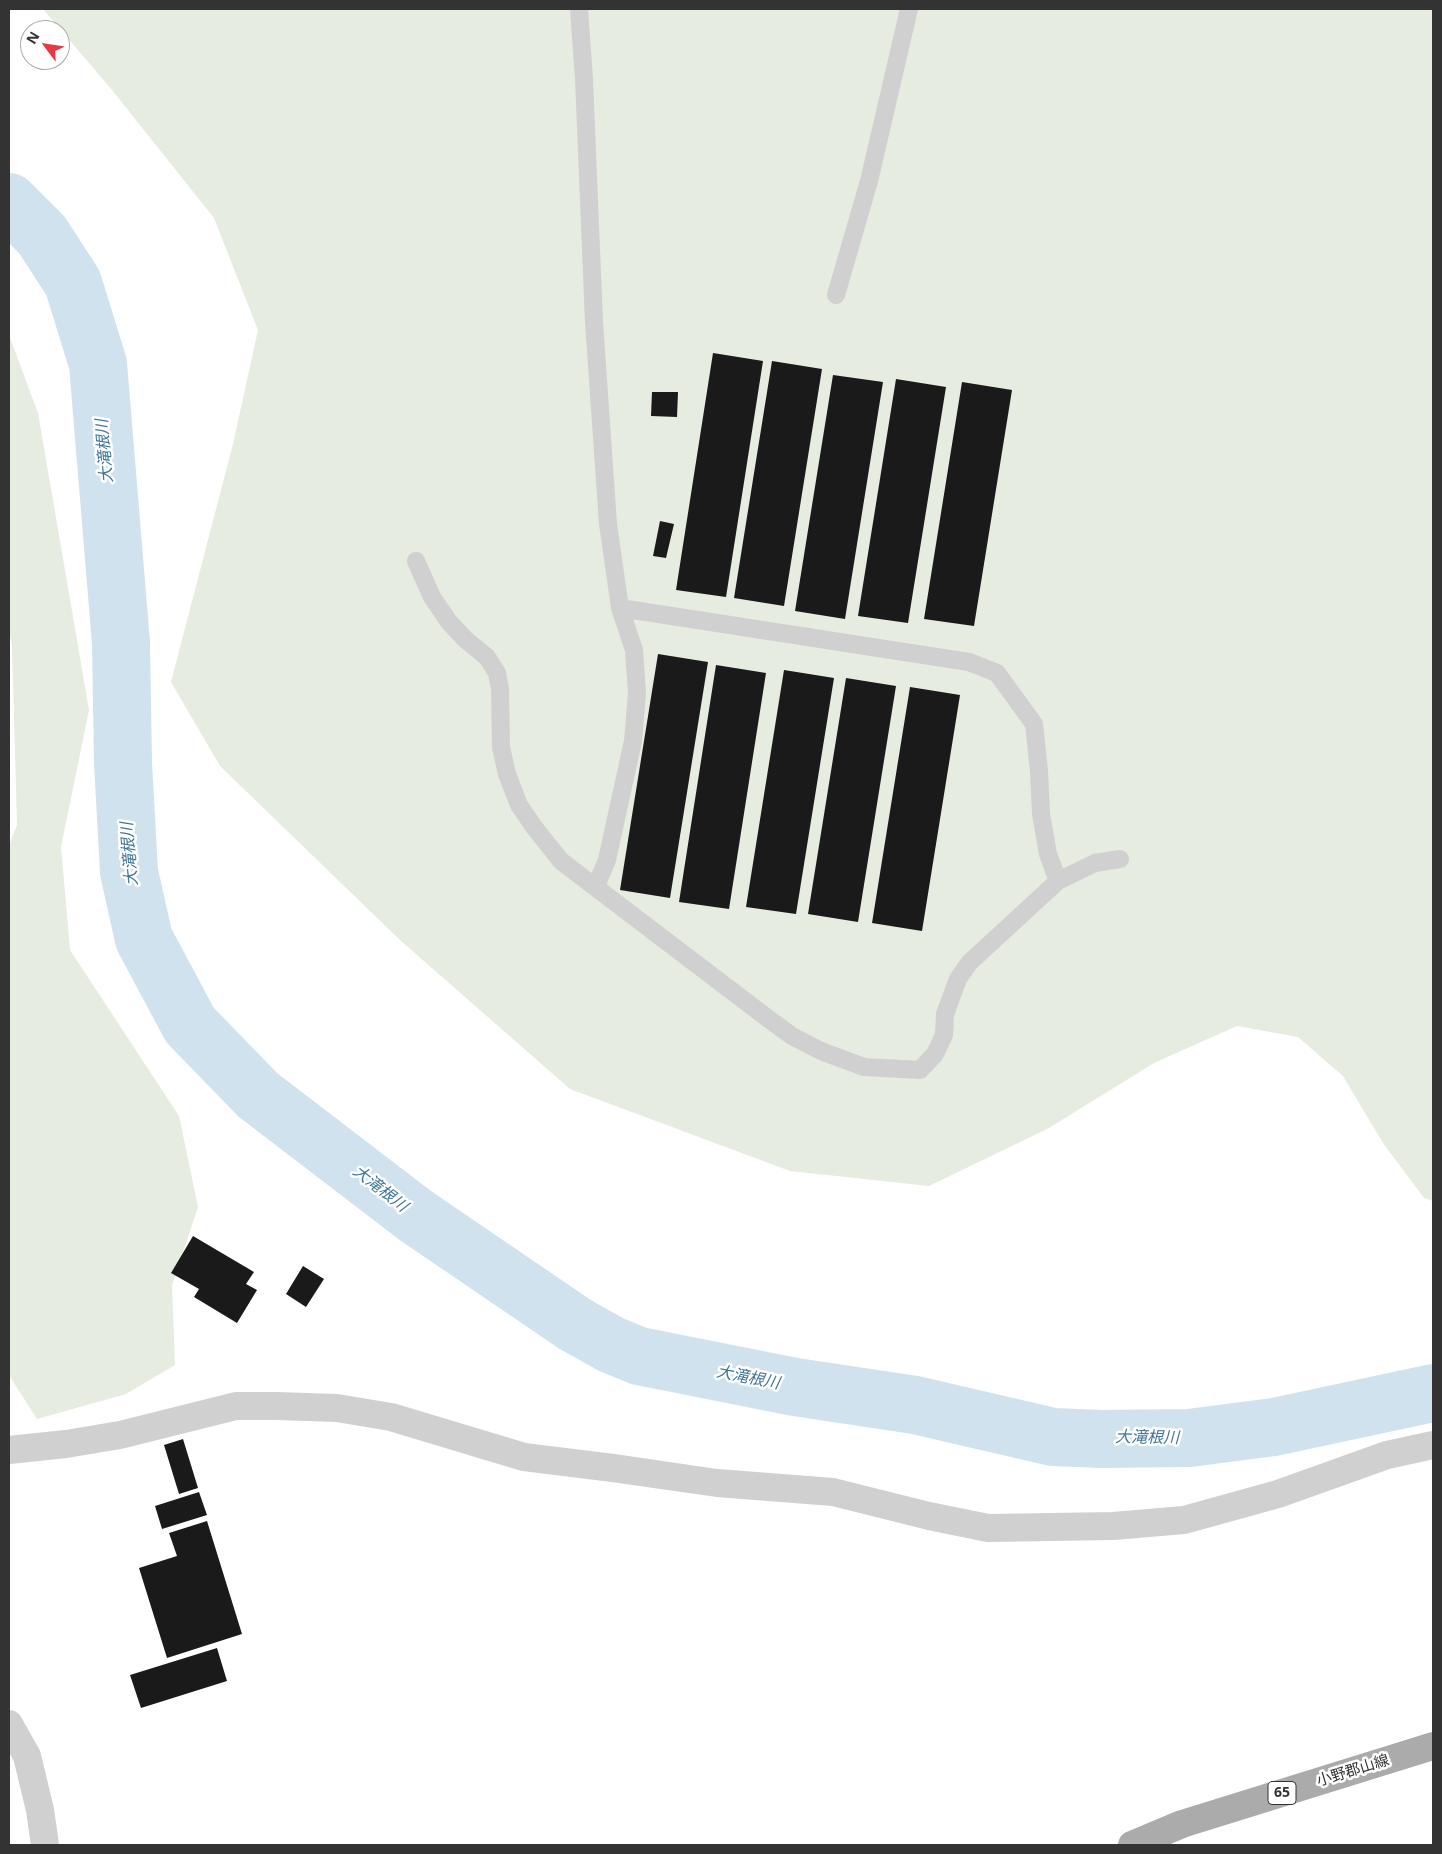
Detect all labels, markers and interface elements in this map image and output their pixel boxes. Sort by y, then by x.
north arrow [20,20,70,70]
text: N [21,28,44,47]
water label: 大滝根川 [93,418,117,484]
water label: 大滝根川 [118,821,142,887]
water label: 大滝根川 [349,1162,411,1216]
water label: 大滝根川 [715,1362,781,1394]
water label: 大滝根川 [1115,1428,1179,1448]
street label: 小野郡山線 [1315,1751,1391,1791]
road number: 65 [1268,1782,1296,1805]

